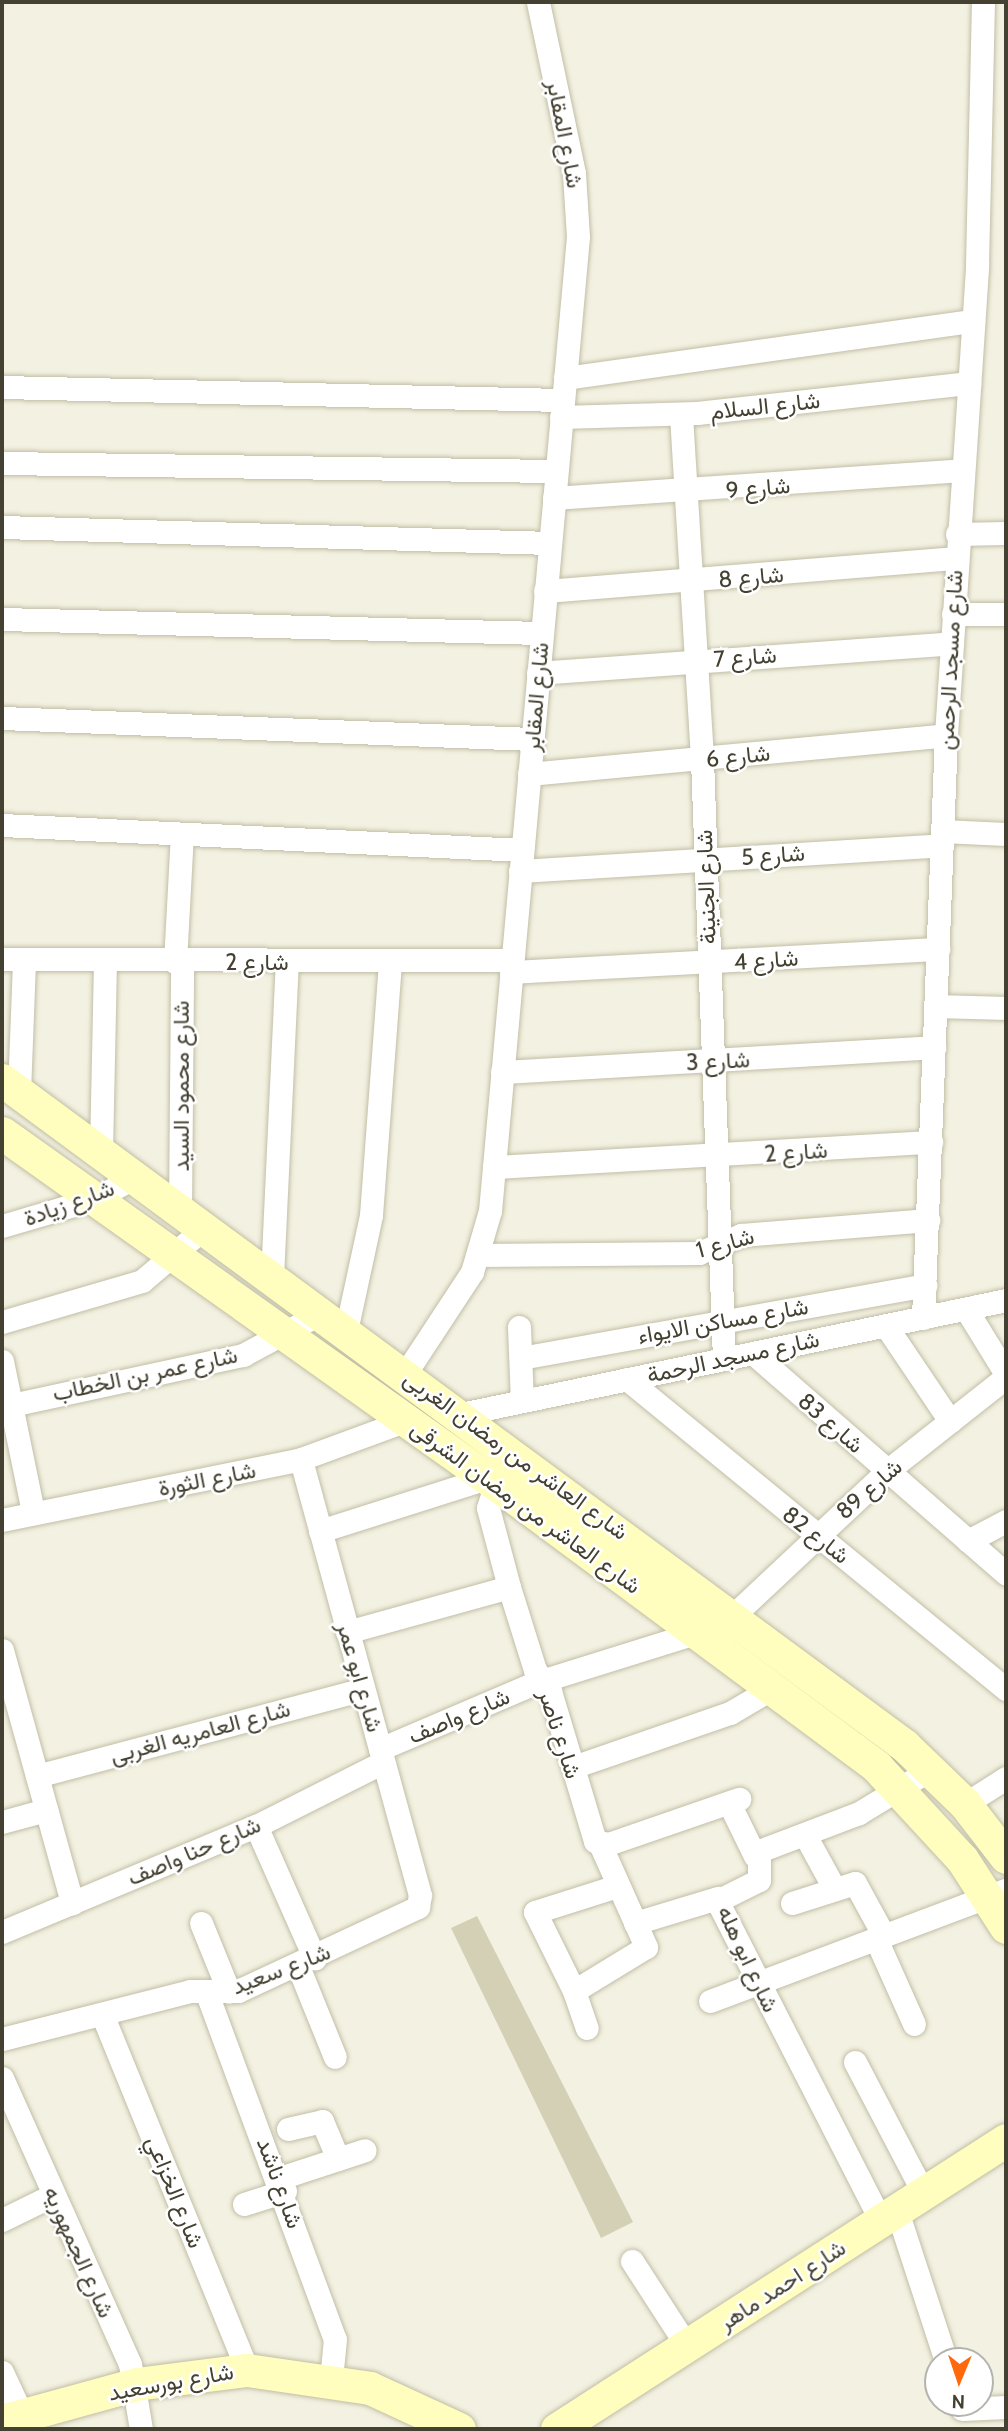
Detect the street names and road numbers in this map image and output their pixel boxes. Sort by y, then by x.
street label: شارع المقابر [541,78,589,190]
street label: شارع السلام [709,387,821,425]
street label: شارع 9 [725,471,791,505]
street label: شارع 8 [717,560,785,594]
street label: شارع مسجد الرحمن [931,569,969,751]
street label: شارع المقابر [517,641,555,753]
street label: شارع 7 [713,641,777,673]
street label: شارع 6 [704,739,772,773]
street label: شارع الجنينة [690,829,722,945]
street label: شارع 5 [740,839,806,871]
street label: شارع 4 [733,944,799,976]
street label: شارع 2 [225,948,289,976]
street label: شارع محمود السيد [167,1001,195,1171]
street label: شارع 3 [685,1046,751,1076]
street label: شارع 2 [763,1136,829,1168]
street label: شارع زيادة [20,1174,118,1232]
street label: شارع 1 [693,1222,757,1264]
street label: شارع مساكن الايواء [636,1292,810,1350]
street label: شارع مسجد الرحمة [644,1325,822,1389]
street label: شارع عمر بن الخطاب [50,1341,240,1407]
street label: شارع العاشر من رمضان الغربى [398,1364,634,1546]
street label: شارع 83 [793,1387,869,1459]
street label: شارع العاشر من رمضان الشرقى [406,1414,646,1600]
street label: شارع 89 [830,1453,908,1525]
street label: شارع الثورة [156,1456,258,1502]
street label: شارع 82 [777,1500,855,1570]
street label: شارع ابو عمر [331,1619,389,1735]
street label: شارع واصف [404,1682,514,1750]
street label: شارع ناصر [533,1686,587,1782]
street label: شارع العامريه الغربى [107,1695,293,1769]
street label: شارع حنا واصف [123,1811,265,1891]
street label: شارع ابو هله [711,1901,785,2017]
street label: شارع سعيد [228,1938,334,2000]
street label: شارع الخزاعي [140,2132,210,2252]
street label: شارع ناشد [251,2134,309,2232]
street label: شارع الجمهوريه [38,2182,120,2322]
street label: شارع احمد ماهر [713,2234,851,2336]
street label: شارع بورسعيد [106,2357,236,2407]

